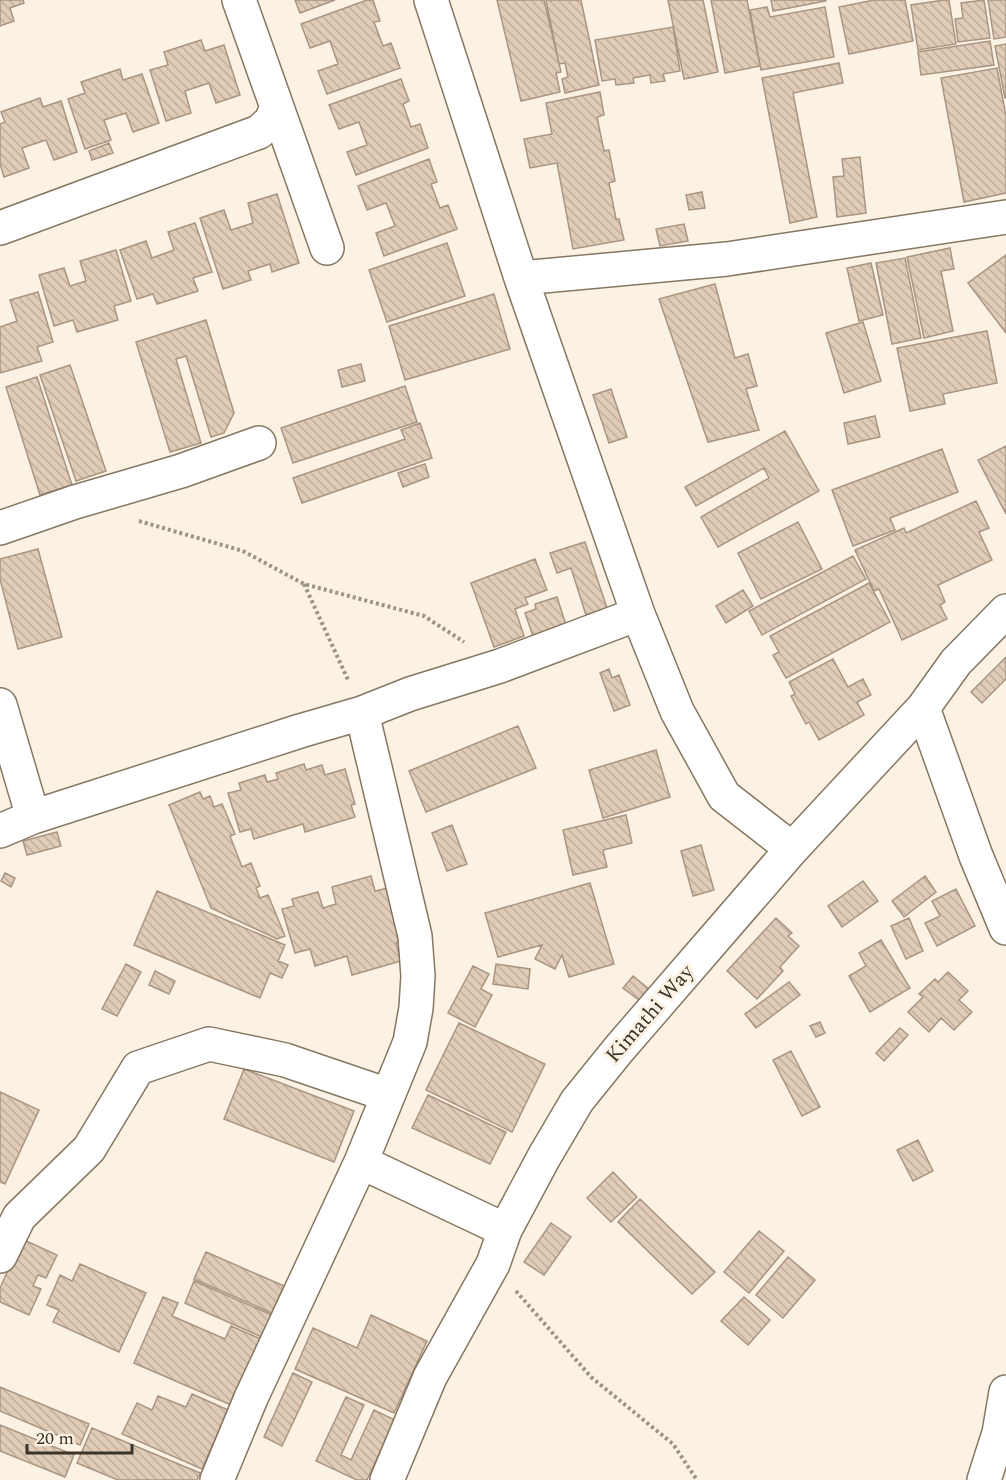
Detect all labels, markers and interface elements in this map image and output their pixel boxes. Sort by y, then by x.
street label: Kimathi Way [598,957,703,1070]
scale bar [27,1417,132,1455]
text: 20 m [36,1425,74,1452]

